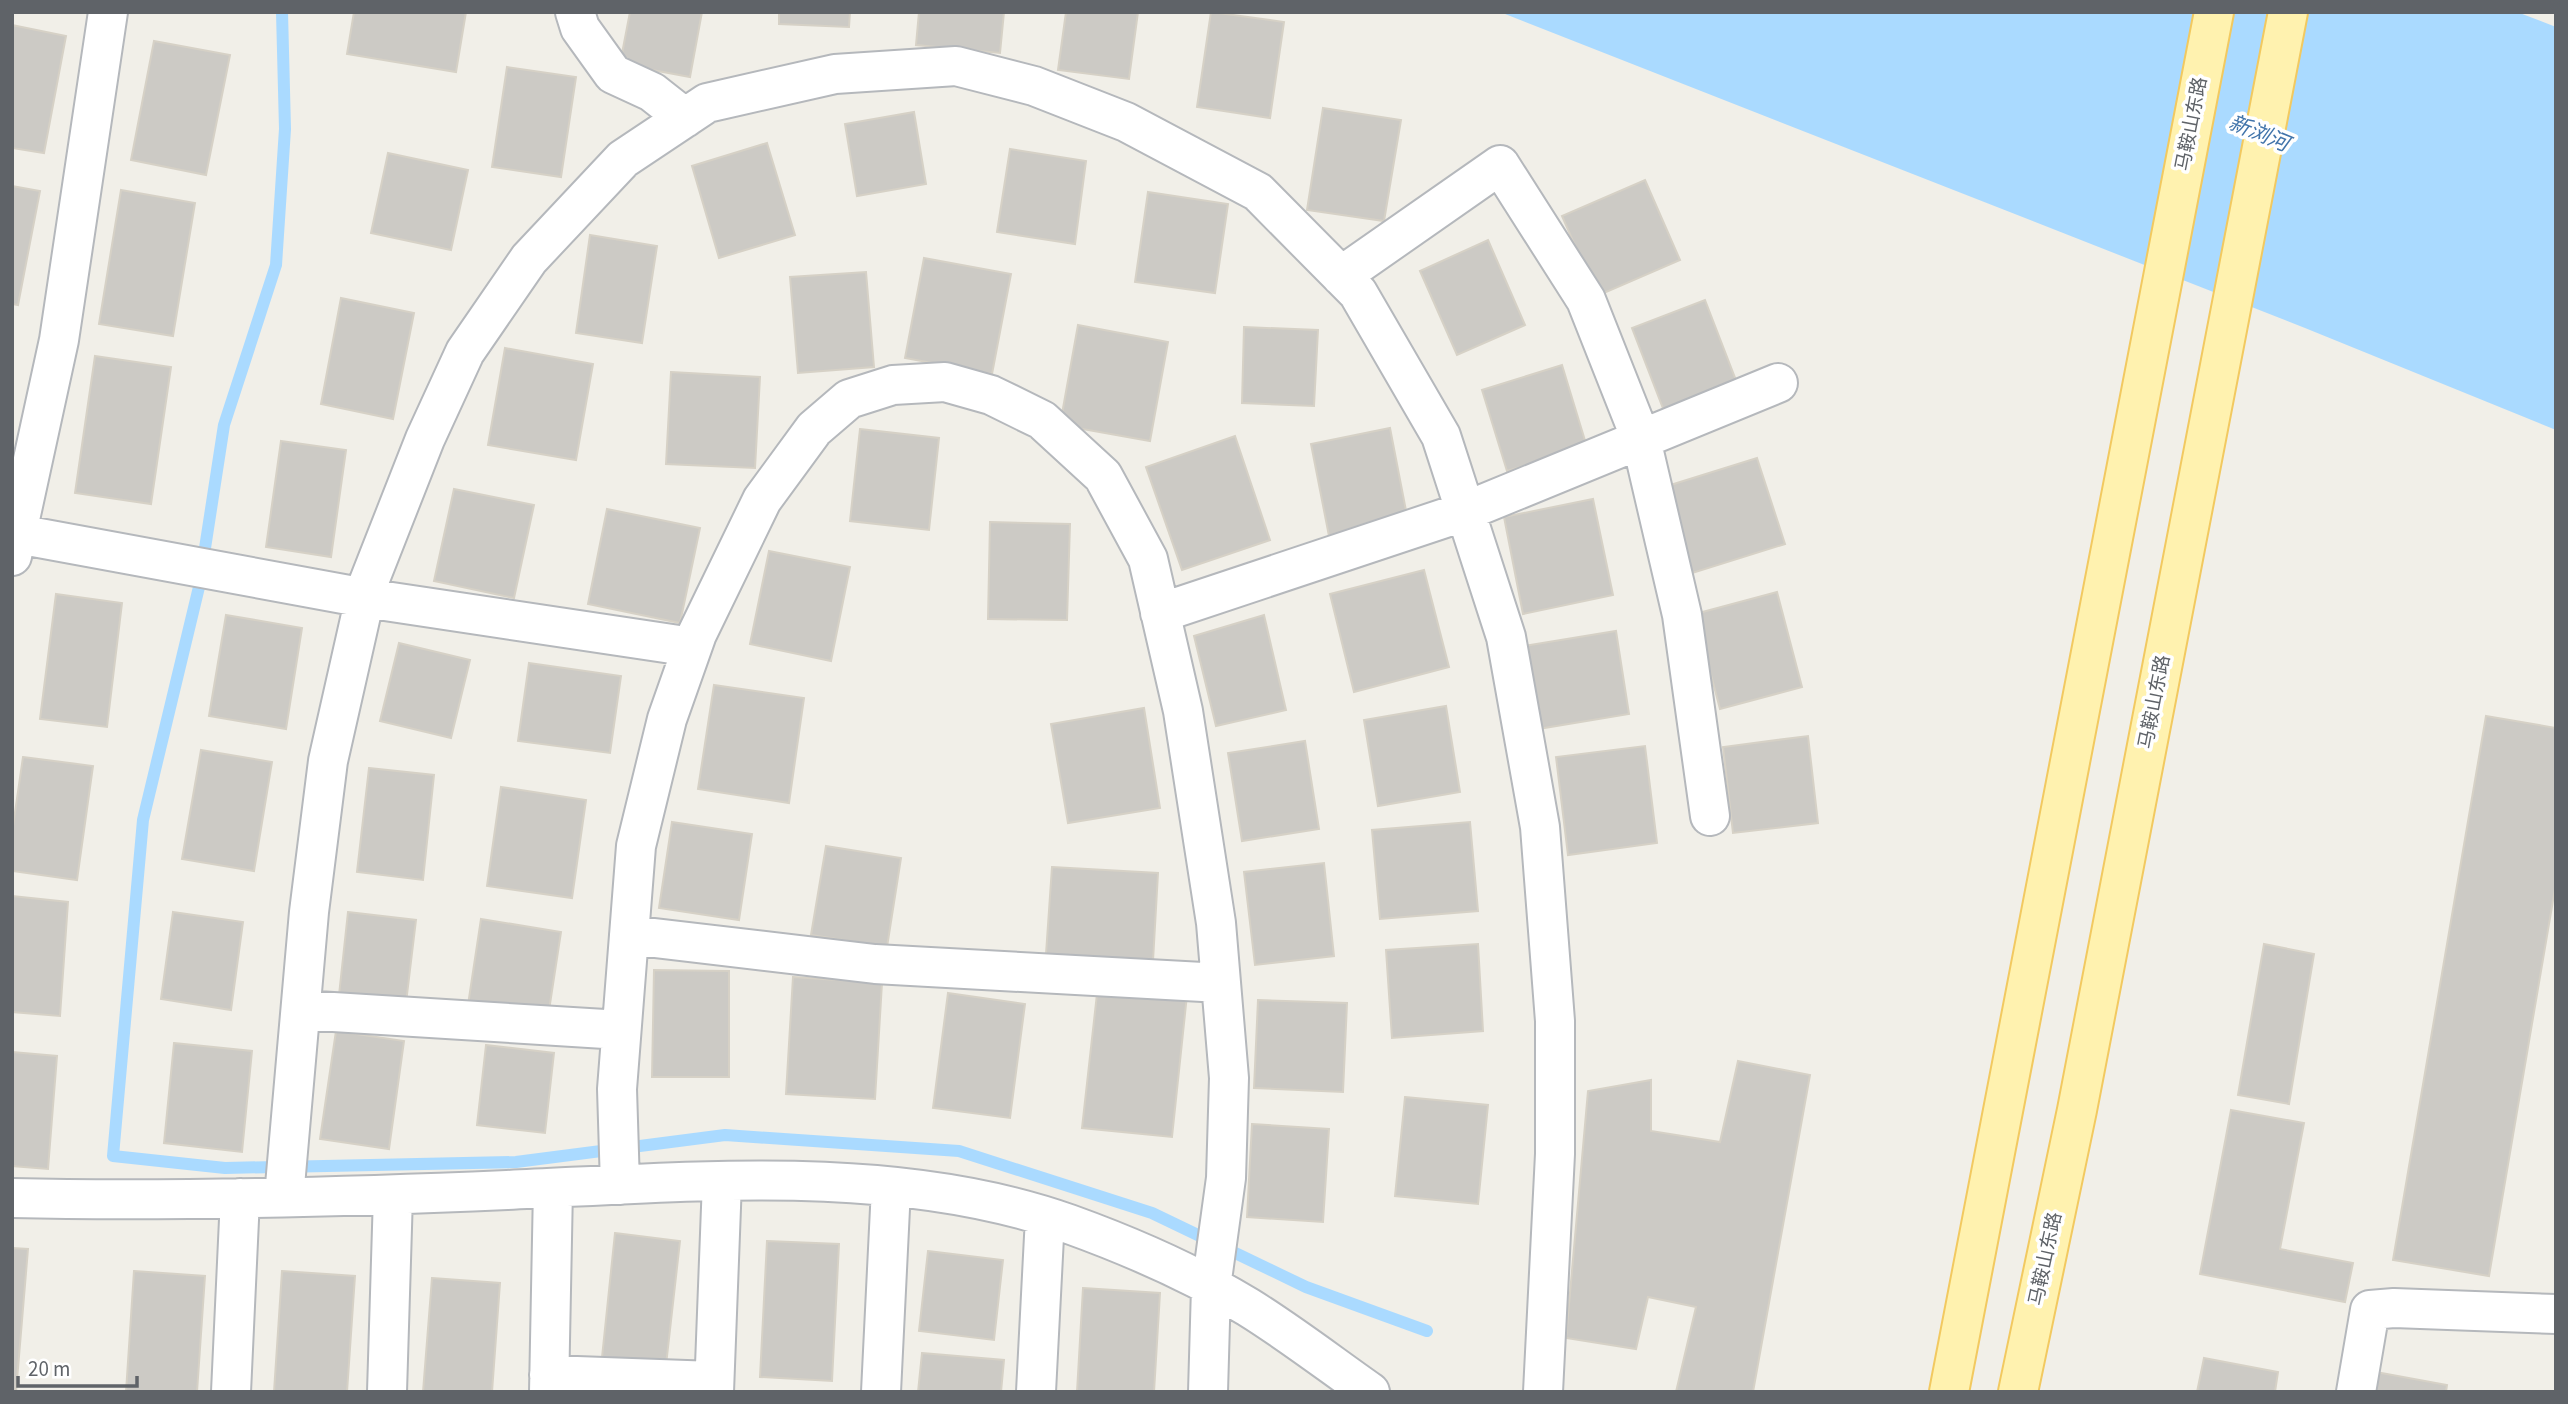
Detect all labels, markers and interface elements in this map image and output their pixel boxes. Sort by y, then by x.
street label: 马鞍山东路 [2170,75,2214,173]
water label: 新浏河 [2224,107,2298,160]
street label: 马鞍山东路 [2133,653,2177,751]
street label: 马鞍山东路 [2023,1210,2069,1308]
scale bar [18,1344,136,1388]
text: 20 m [28,1354,70,1384]

